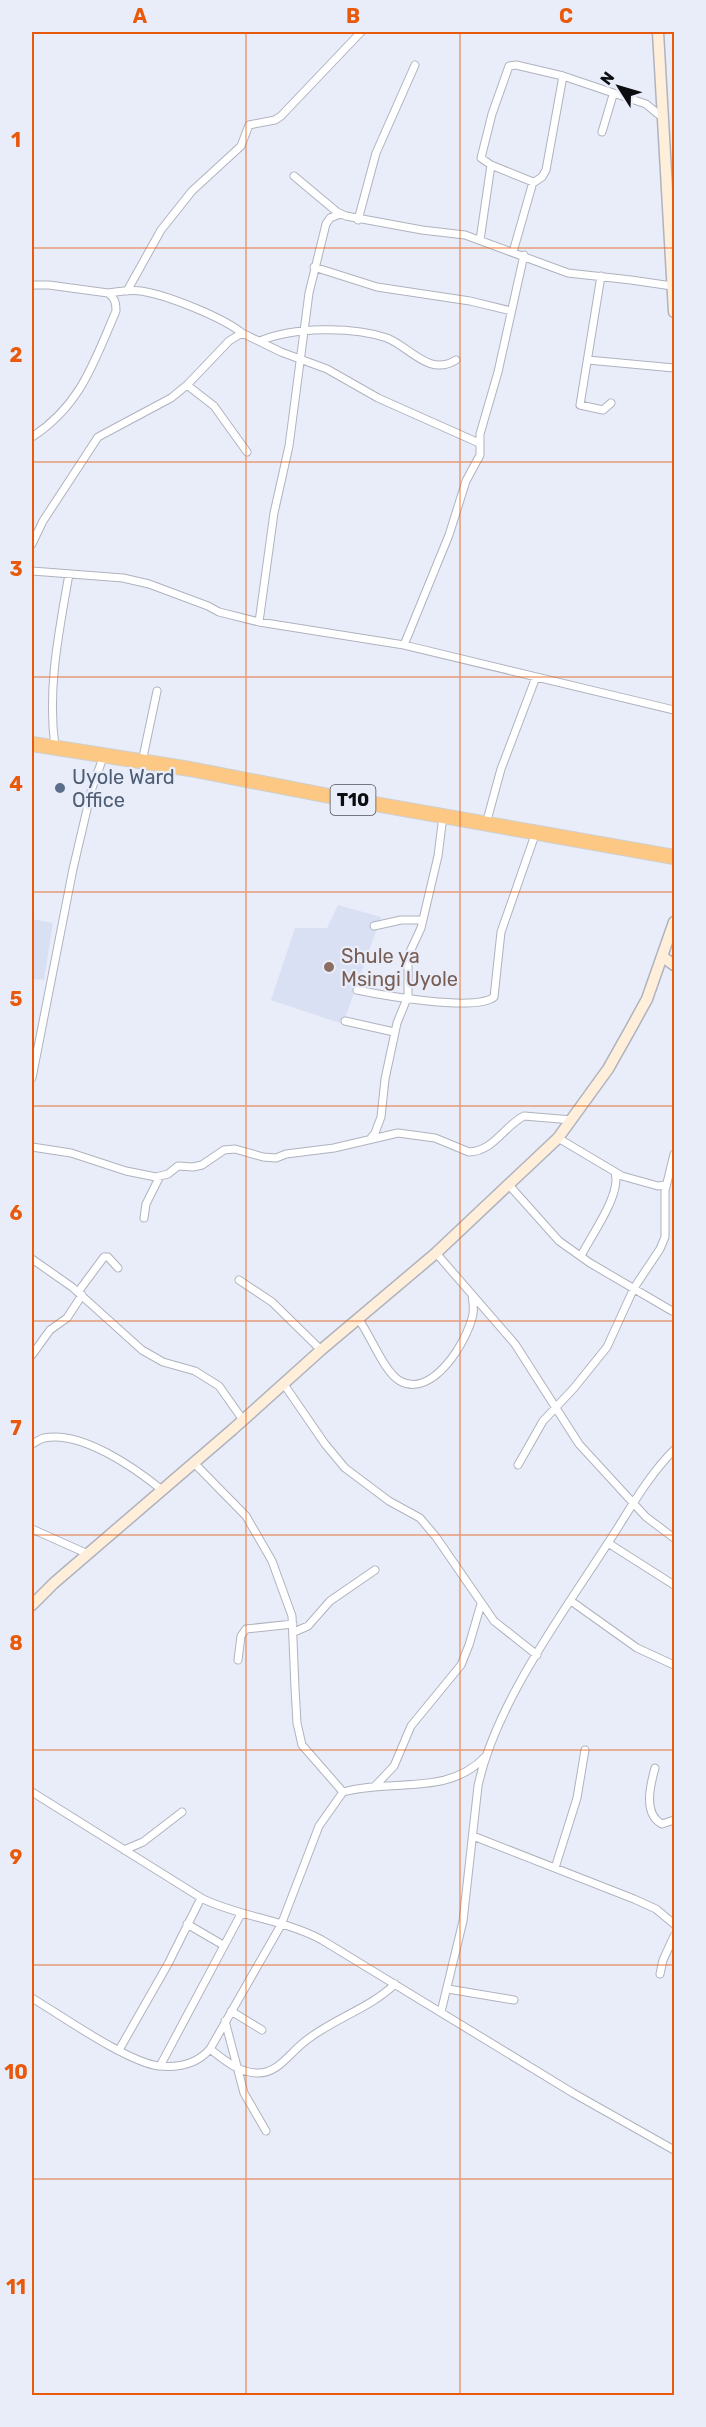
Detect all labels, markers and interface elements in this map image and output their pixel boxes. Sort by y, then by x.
text: A [133,4,148,28]
text: B [346,4,360,28]
text: C [559,4,573,28]
north arrow [589,57,649,117]
text: N [596,68,618,89]
text: 1 [11,128,21,152]
text: 2 [10,343,23,367]
text: 3 [9,557,23,581]
place label: Uyole Ward Office [72,765,175,812]
text: 4 [9,772,23,796]
marker: Uyole Ward Office [53,781,67,795]
road number: T10 [330,785,376,815]
place label: Shule ya Msingi Uyole [341,944,458,991]
marker: Shule ya Msingi Uyole [322,960,336,974]
text: 5 [10,987,23,1011]
text: 6 [9,1201,23,1225]
text: 7 [10,1416,22,1440]
text: 8 [9,1631,23,1655]
text: 9 [10,1845,23,1869]
text: 10 [4,2060,28,2084]
text: 11 [6,2275,26,2299]

